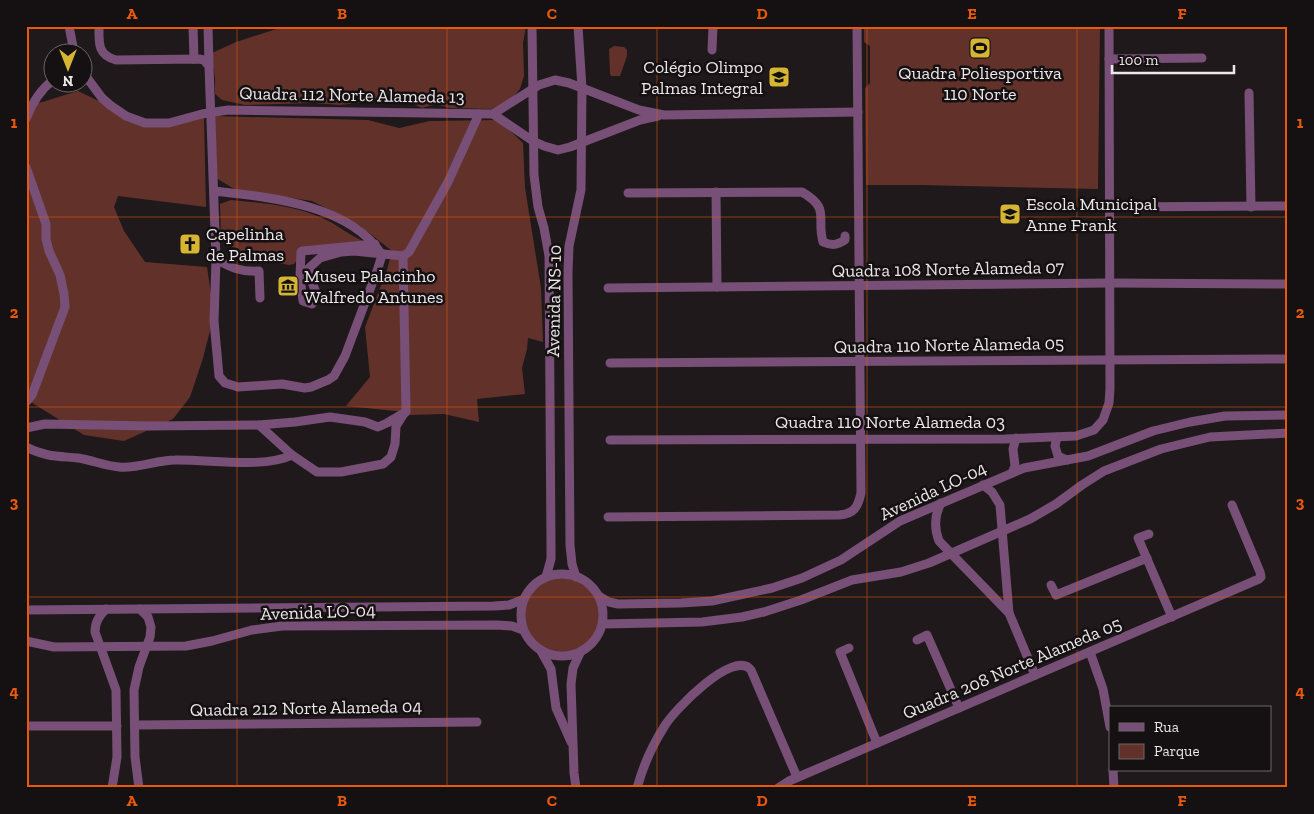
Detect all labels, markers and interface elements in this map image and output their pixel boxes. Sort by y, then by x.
text: A [127,4,138,23]
text: B [337,4,347,23]
text: C [547,4,557,23]
text: D [756,4,768,23]
text: E [967,4,977,23]
text: F [1177,4,1187,23]
sports icon: Quadra Poliesportiva 110 Norte [968,36,992,60]
north arrow [42,42,92,92]
scale bar [1112,42,1234,74]
text: 100 m [1119,51,1158,69]
place label: Colégio Olimpo Palmas Integral [641,56,763,99]
place label: Quadra Poliesportiva 110 Norte [898,62,1062,105]
school or university icon: Colégio Olimpo Palmas Integral [767,65,791,89]
text: N [62,72,73,89]
street label: Quadra 112 Norte Alameda 13 [239,82,465,108]
text: 1 [11,113,18,132]
text: 1 [1297,113,1304,132]
place label: Escola Municipal Anne Frank [1026,193,1158,236]
school or university icon: Escola Municipal Anne Frank [998,202,1022,226]
place label: Capelinha de Palmas [206,223,284,266]
church icon: Capelinha de Palmas [178,232,202,256]
street label: Avenida NS-10 [542,245,566,357]
street label: Quadra 108 Norte Alameda 07 [832,256,1065,282]
place label: Museu Palacinho Walfredo Antunes [304,265,443,308]
museum icon: Museu Palacinho Walfredo Antunes [276,274,300,298]
text: 2 [10,303,19,322]
text: 2 [1296,303,1305,322]
street label: Quadra 110 Norte Alameda 05 [834,332,1064,358]
street label: Quadra 110 Norte Alameda 03 [775,411,1005,433]
street label: Avenida LO-04 [876,457,990,525]
text: 3 [10,493,19,512]
text: 3 [1296,493,1305,512]
street label: Avenida LO-04 [260,599,376,625]
street label: Quadra 208 Norte Alameda 05 [899,612,1125,724]
text: 4 [9,682,19,701]
text: 4 [1295,682,1305,701]
street label: Quadra 212 Norte Alameda 04 [190,695,422,721]
legend [1109,706,1272,772]
text: Rua [1154,718,1179,736]
text: Parque [1154,742,1200,760]
text: A [127,791,138,810]
text: B [337,791,347,810]
text: C [547,791,557,810]
text: D [756,791,768,810]
text: E [967,791,977,810]
text: F [1177,791,1187,810]

